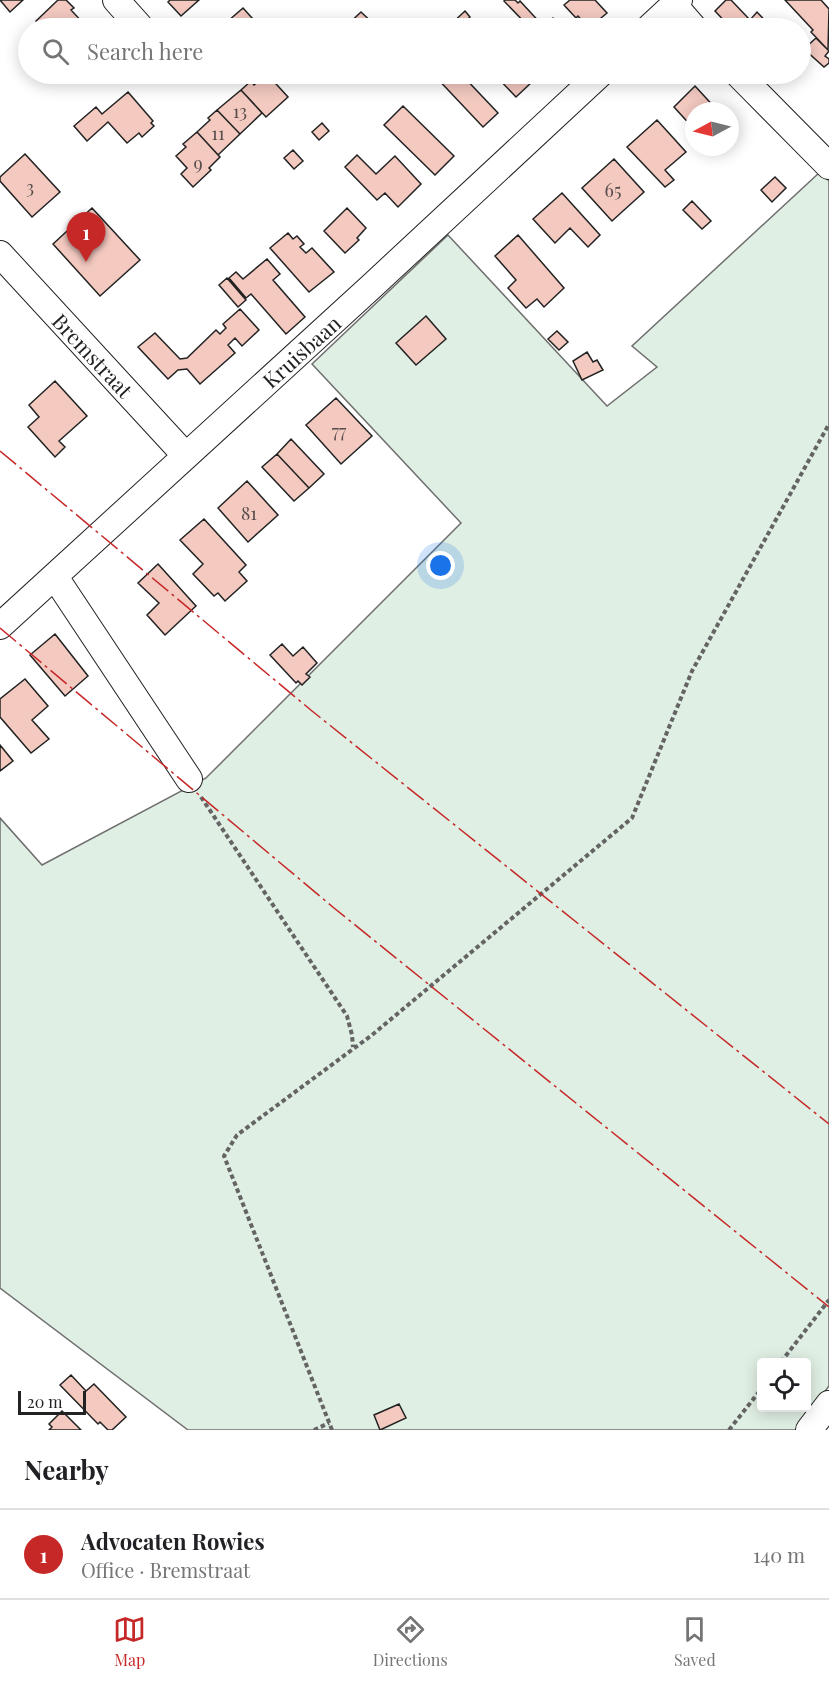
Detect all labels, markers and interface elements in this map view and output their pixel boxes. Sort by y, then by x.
search box [18,18,811,84]
icon: search [39,35,72,68]
text: Search here [87,36,203,66]
house number: 13 [233,99,247,123]
north arrow [685,102,739,156]
house number: 11 [211,121,225,145]
house number: 9 [193,151,203,175]
house number: 3 [26,175,34,199]
house number: 65 [605,178,621,202]
pin: 1 [66,212,106,262]
street label: Bremstraat [47,307,140,404]
street label: Kruisbaan [256,308,346,394]
house number: 77 [332,419,347,443]
house number: 81 [241,501,257,525]
your location [426,551,455,580]
map controls [757,1358,811,1412]
button: locate [757,1358,811,1412]
scale bar [18,1388,86,1416]
text: 20 m [27,1391,62,1412]
text: Nearby [24,1452,109,1487]
text: Advocaten Rowies [81,1526,265,1556]
text: 1 [40,1541,47,1568]
text: 140 m [753,1541,805,1568]
text: Office · Bremstraat [81,1556,250,1583]
tab: Map [113,1613,146,1670]
tab: Directions [373,1613,448,1670]
tab: Saved [674,1613,716,1670]

